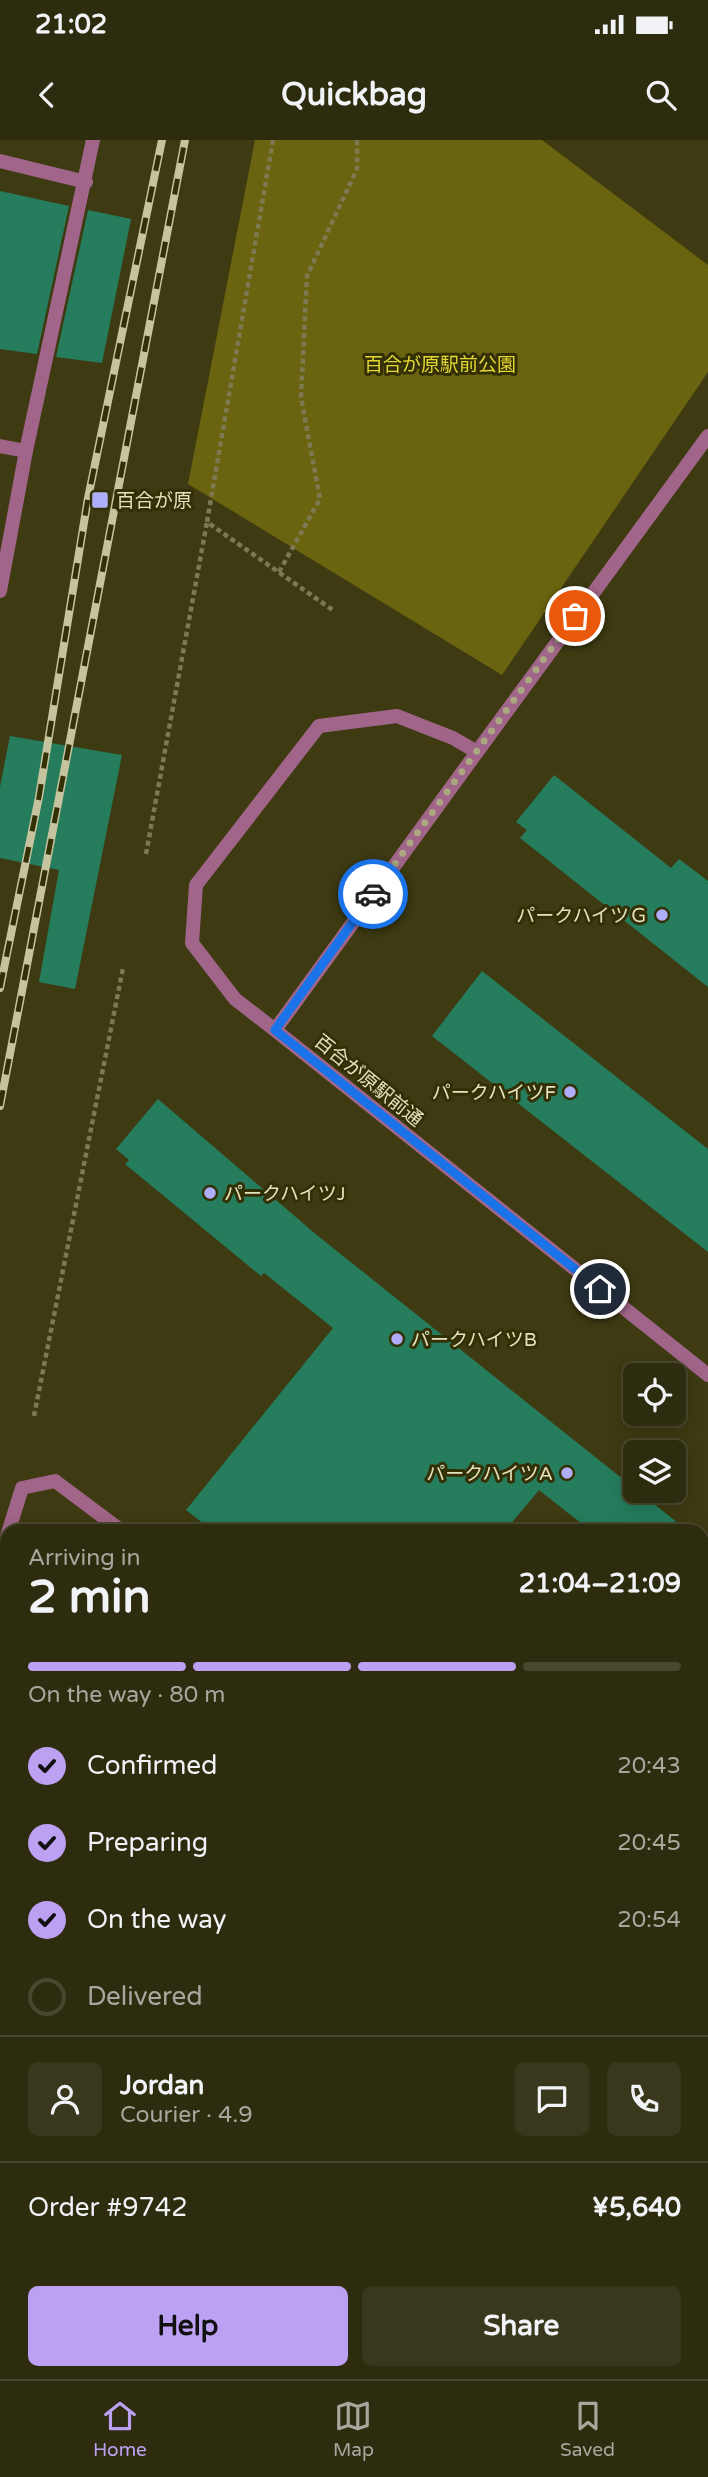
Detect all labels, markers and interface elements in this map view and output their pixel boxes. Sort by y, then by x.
text: 21:02 [35,9,107,40]
icon: back [28,76,66,114]
text: Quickbag [281,76,427,114]
icon: search [642,76,680,114]
park label: 百合が原駅前公園 [364,354,516,376]
marker: 百合が原 [90,490,110,510]
place label: 百合が原 [116,490,192,512]
pin [545,586,605,646]
icon: bag [556,597,594,635]
courier [338,859,408,929]
icon: car [354,875,392,913]
place label: パークハイツＧ [516,905,648,927]
marker: パークハイツＧ [654,907,670,923]
street label: 百合が原駅前通 [310,1030,427,1131]
place label: パークハイツF [432,1082,556,1104]
marker: パークハイツF [562,1084,578,1100]
place label: パークハイツJ [224,1183,346,1205]
marker: パークハイツJ [202,1185,218,1201]
pin [570,1259,630,1319]
icon: home [581,1270,619,1308]
place label: パークハイツB [411,1329,537,1351]
marker: パークハイツB [389,1331,405,1347]
map controls [623,1363,686,1503]
button: locate [623,1363,686,1426]
button: layers [623,1440,686,1503]
place label: パークハイツA [426,1463,553,1485]
marker: パークハイツA [559,1465,575,1481]
text: Arriving in [28,1544,141,1572]
text: 21:04–21:09 [519,1568,681,1599]
text: 2 min [28,1570,151,1625]
text: On the way · 80 m [28,1681,225,1709]
icon: check [28,1747,66,1785]
text: Confirmed [87,1750,217,1781]
text: 20:43 [617,1752,681,1780]
icon: check [28,1824,66,1862]
text: Preparing [87,1827,208,1858]
text: 20:45 [617,1829,681,1857]
icon: check [28,1901,66,1939]
text: On the way [87,1904,227,1935]
text: 20:54 [617,1906,681,1934]
text: Delivered [87,1981,203,2012]
button: person [28,2062,102,2136]
button: chat [515,2062,589,2136]
button: phone [607,2062,681,2136]
text: Jordan [120,2070,204,2101]
text: Courier · 4.9 [120,2101,253,2129]
text: Order #9742 [28,2192,188,2223]
text: ¥5,640 [592,2192,681,2223]
button: Help [28,2286,348,2366]
button: Share [362,2286,681,2366]
tab: Home [93,2397,147,2461]
tab: Map [333,2397,374,2461]
tab: Saved [560,2397,615,2461]

